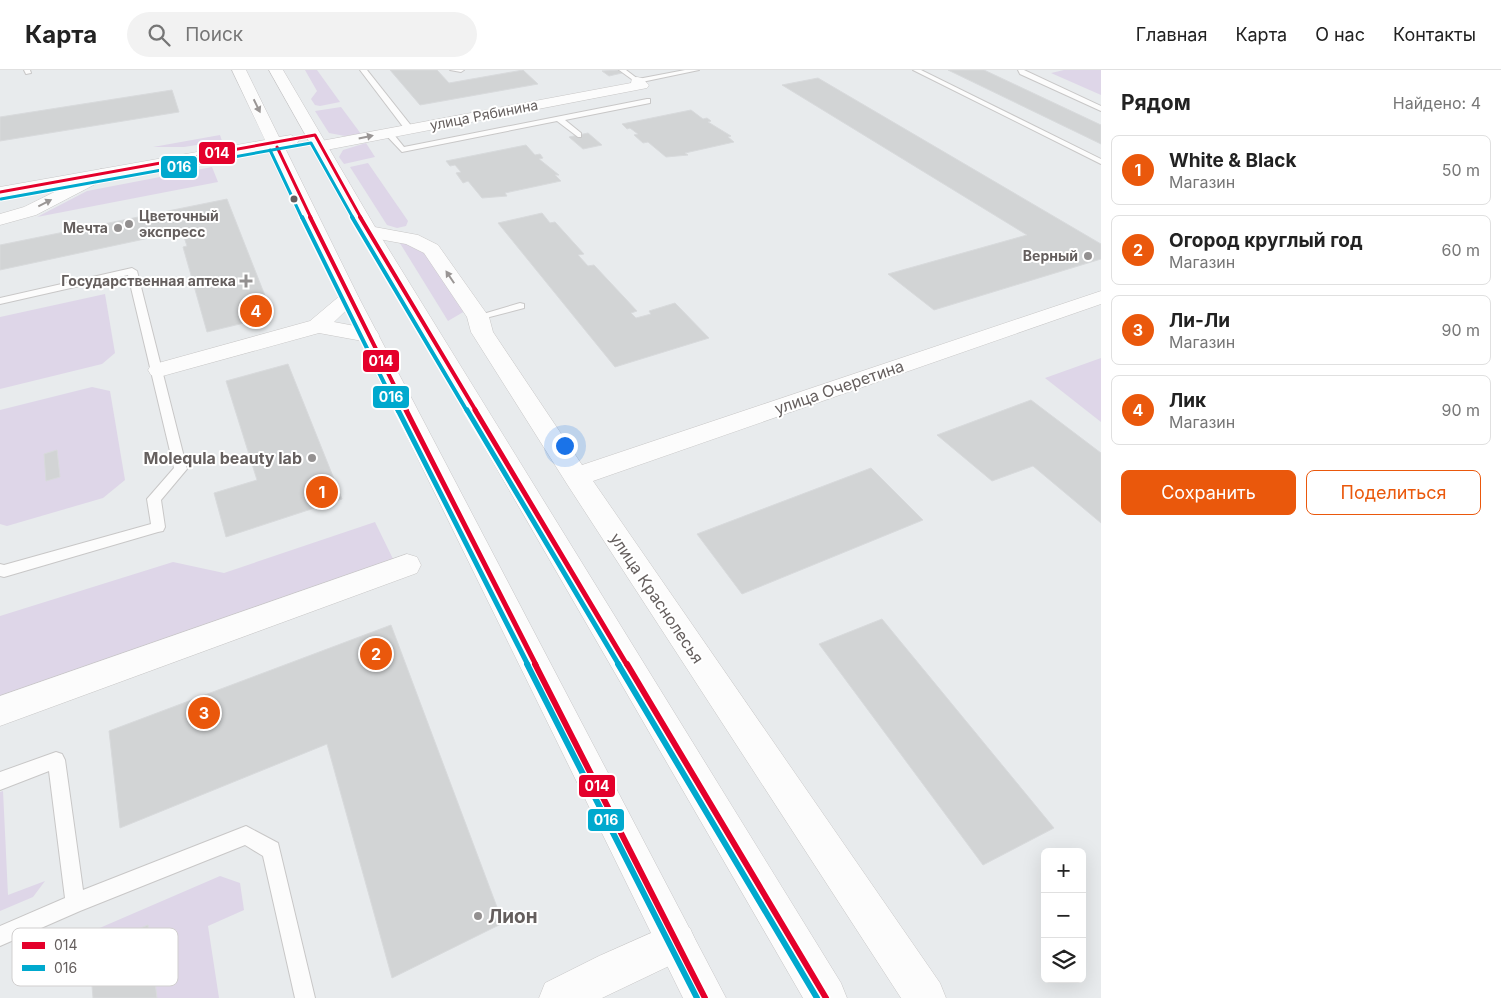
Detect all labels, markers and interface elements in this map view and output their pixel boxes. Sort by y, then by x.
search box [127,12,477,57]
text: Карта [25,20,97,49]
icon: search [145,21,173,49]
text: Поиск [185,23,243,46]
text: Главная [1136,24,1207,45]
text: Карта [1235,24,1287,45]
text: О нас [1315,24,1365,45]
text: Контакты [1393,24,1476,45]
text: Рядом [1121,90,1191,115]
text: Найдено: 4 [1393,93,1481,113]
street label: улица Рябинина [428,96,539,133]
one-way arrow [253,99,261,114]
one-way arrow [358,133,373,141]
line badge: 014 [198,141,236,165]
text: 014 [205,144,229,161]
text: White & Black [1169,149,1297,172]
line badge: 016 [160,155,198,179]
text: 016 [167,158,191,175]
text: 1 [1135,160,1141,180]
text: 50 m [1442,160,1480,180]
text: Магазин [1169,172,1235,192]
unlabelled marker [289,194,299,204]
one-way arrow [38,199,53,207]
place label: Цветочный экспресс [139,207,219,240]
marker: Цветочный экспресс [123,218,135,230]
place label: Мечта [63,219,108,236]
marker: Мечта [112,222,124,234]
text: Огород круглый год [1169,229,1363,252]
text: 2 [1133,240,1143,260]
text: 60 m [1441,240,1480,260]
place label: Верный [1023,247,1078,264]
marker: Верный [1082,250,1094,262]
text: Магазин [1169,252,1235,272]
one-way arrow [445,270,455,283]
place label: Государственная аптека [61,272,236,289]
marker: Государственная аптека [240,275,252,287]
pin: 4 [240,292,272,330]
text: Ли-Ли [1169,309,1230,332]
text: 3 [1133,320,1143,340]
text: 90 m [1441,320,1480,340]
text: Магазин [1169,332,1235,352]
line badge: 014 [362,349,400,373]
text: 014 [369,352,393,369]
street label: улица Очеретина [772,355,906,419]
line badge: 016 [372,385,410,409]
text: 016 [379,388,403,405]
text: Лик [1169,389,1206,412]
text: 4 [1133,400,1143,420]
text: 90 m [1441,400,1480,420]
text: Магазин [1169,412,1235,432]
your location [552,433,578,459]
place label: Molequla beauty lab [144,448,302,468]
marker: Molequla beauty lab [306,452,318,464]
button: Сохранить [1121,470,1296,515]
button: Поделиться [1306,470,1481,515]
pin: 1 [306,473,338,511]
street label: улица Краснолесья [606,529,708,667]
pin: 2 [360,635,392,673]
pin: 3 [188,694,220,732]
line badge: 014 [578,774,616,798]
text: 014 [585,777,609,794]
line badge: 016 [587,808,625,832]
text: 016 [594,811,618,828]
map controls [1041,848,1086,983]
button: + [1041,848,1086,893]
button: − [1041,893,1086,938]
place label: Лион [488,905,538,928]
marker: Лион [472,910,484,922]
legend [12,928,178,986]
text: 014 [54,936,78,953]
button: layers [1041,938,1086,983]
text: 016 [54,959,77,976]

